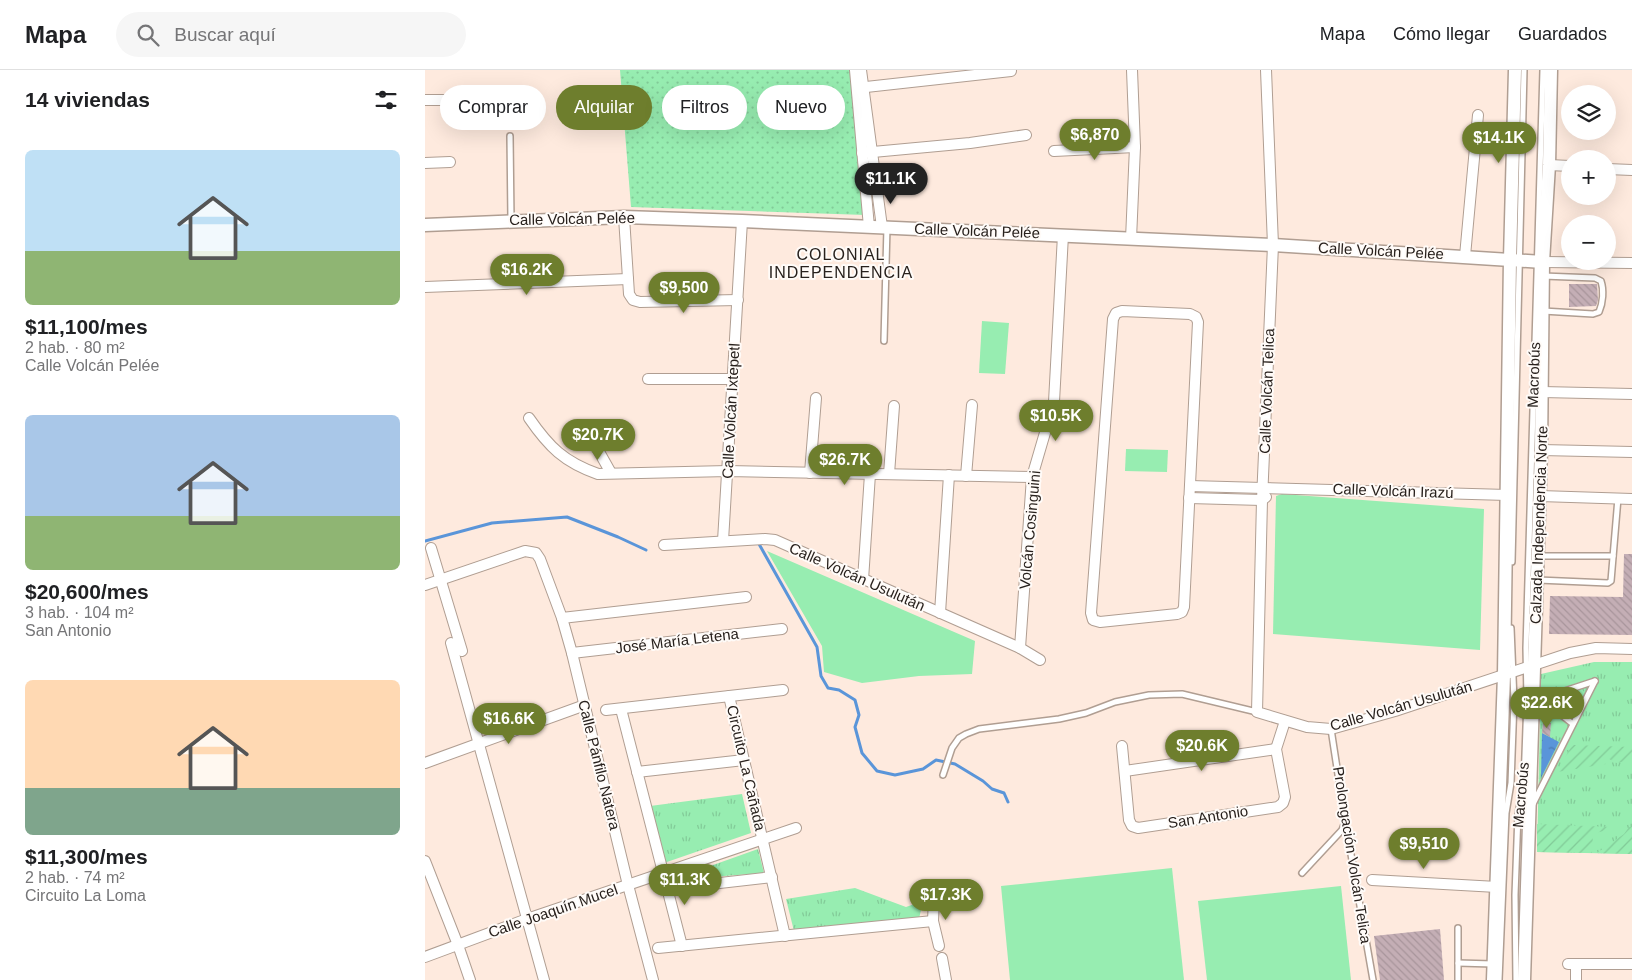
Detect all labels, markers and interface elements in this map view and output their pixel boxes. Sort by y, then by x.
search box [116,12,466,57]
text: Mapa [25,21,86,48]
icon: search [134,21,162,49]
text: Buscar aquí [174,24,276,45]
text: Mapa [1320,24,1365,44]
text: Cómo llegar [1393,24,1490,44]
text: Guardados [1518,24,1607,44]
chip: Comprar [440,85,546,130]
chip: Alquilar [556,85,652,130]
chip: Filtros [662,85,747,130]
chip: Nuevo [757,85,845,130]
map controls [1561,85,1616,270]
button: layers [1561,85,1616,140]
icon: filters [372,86,400,114]
text: 14 viviendas [25,88,150,111]
pin: $6,870 [1054,118,1136,161]
pin: $14.1K [1458,122,1540,164]
text: $6,870 [1071,126,1119,143]
text: $14.1K [1473,129,1525,146]
button: + [1561,150,1616,205]
pin: $11.1K [850,162,932,205]
text: $11.1K [866,170,916,187]
icon: home [168,183,258,273]
street label: Calle Volcán Pelée [509,209,635,228]
button: − [1561,215,1616,270]
street label: Calle Volcán Pelée [914,220,1040,241]
street label: Calle Volcán Pelée [1318,239,1444,262]
district label: COLONIAL INDEPENDENCIA [769,246,913,281]
pin: $16.2K [486,254,568,296]
text: $16.2K [501,261,553,278]
pin: $9,500 [643,272,725,314]
text: $9,500 [660,279,708,296]
text: $11,100/mes [25,315,148,338]
street label: Calle Volcán Telica [1256,327,1277,454]
text: 2 hab. · 80 m² [25,339,125,356]
street label: Macrobús [1524,342,1543,408]
street label: Calle Volcán Ixtepetl [718,343,743,479]
text: Calle Volcán Pelée [25,357,159,374]
pin: $10.5K [1015,400,1097,442]
text: $10.5K [1030,407,1082,424]
pin: $20.7K [557,418,639,461]
text: $20.7K [572,426,624,443]
street label: Calzada Independencia Norte [1527,426,1550,624]
pin: $26.7K [804,444,886,486]
icon: home [168,448,258,538]
text: $26.7K [819,451,871,468]
street label: Volcán Cosinguini [1016,470,1043,590]
street label: Calle Volcán Irazú [1332,480,1454,501]
street label: Calle Volcán Usulután [787,539,928,614]
text: $20,600/mes [25,580,149,603]
text: 3 hab. · 104 m² [25,604,134,621]
text: San Antonio [25,622,111,639]
street label: José María Letena [614,624,740,657]
street label: Calle Volcán Usulután [1328,677,1474,734]
pin: $22.6K [1506,686,1588,729]
text: $22.6K [1521,694,1573,711]
street label: Calle Pánfilo Natera [575,698,624,832]
pin: $16.6K [468,702,550,745]
street label: Circuito La Cañada [724,703,769,833]
text: $16.6K [483,710,535,727]
icon: home [168,713,258,803]
pin: $20.6K [1161,730,1243,772]
text: $20.6K [1176,737,1228,754]
street label: Macrobús [1509,761,1532,829]
street label: Prolongación Volcán Telica [1330,765,1375,945]
street label: San Antonio [1167,802,1249,831]
pin: $9,510 [1383,828,1465,870]
text: $9,510 [1400,835,1448,852]
text: $11,300/mes [25,845,148,868]
pin: $11.3K [644,864,726,906]
text: 2 hab. · 74 m² [25,869,125,886]
text: $11.3K [660,871,710,888]
pin: $17.3K [905,878,987,921]
street label: Calle Joaquín Mucel [486,880,620,941]
text: $17.3K [920,886,972,903]
text: Circuito La Loma [25,887,146,904]

